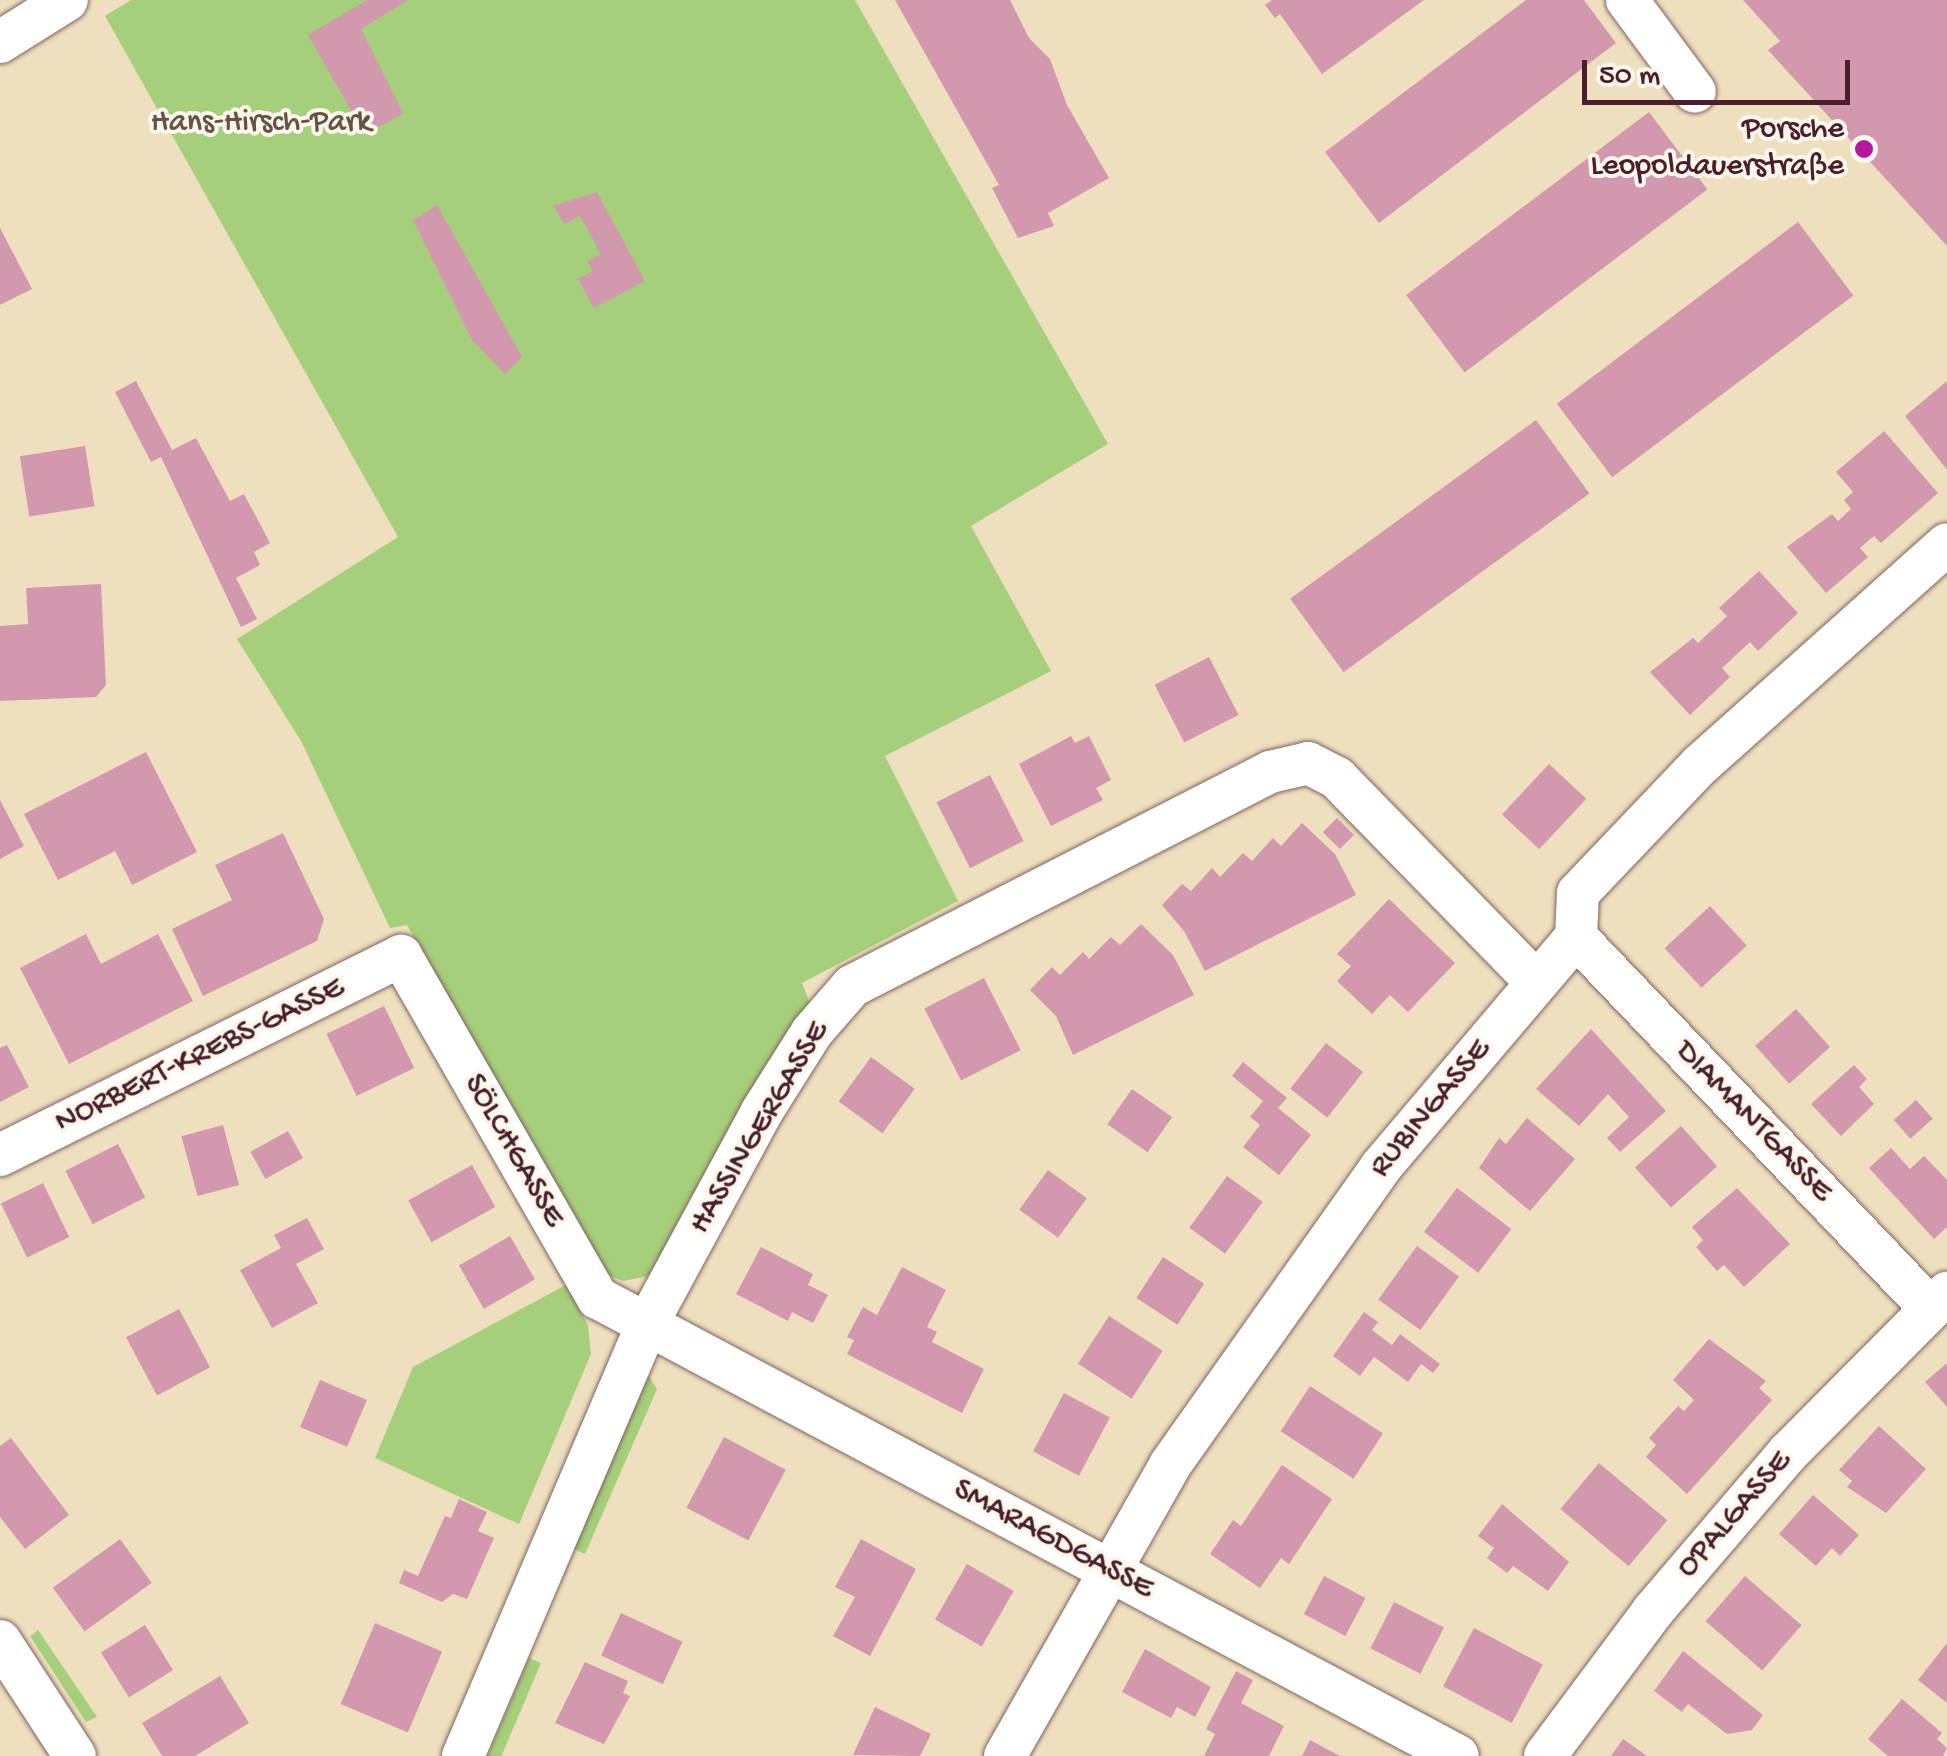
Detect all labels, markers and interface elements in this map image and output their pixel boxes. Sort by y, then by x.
scale bar [1587,40,1854,102]
text: 50 m [1599,60,1660,95]
park label: Hans-Hirsch-Park [151,104,371,142]
place label: Porsche Leopoldauerstraße [1590,112,1844,187]
marker: Porsche Leopoldauerstraße [1853,138,1875,160]
street label: NORBERT-KREBS-GASSE [49,969,351,1143]
street label: HASSINGERGASSE [681,1015,839,1241]
street label: RUBINGASSE [1362,1032,1500,1186]
street label: DIAMANTGASSE [1666,1033,1840,1211]
street label: SÖLCHGASSE [454,1068,572,1234]
street label: OPALGASSE [1669,1443,1801,1587]
street label: SMARAGDGASSE [946,1471,1160,1609]

